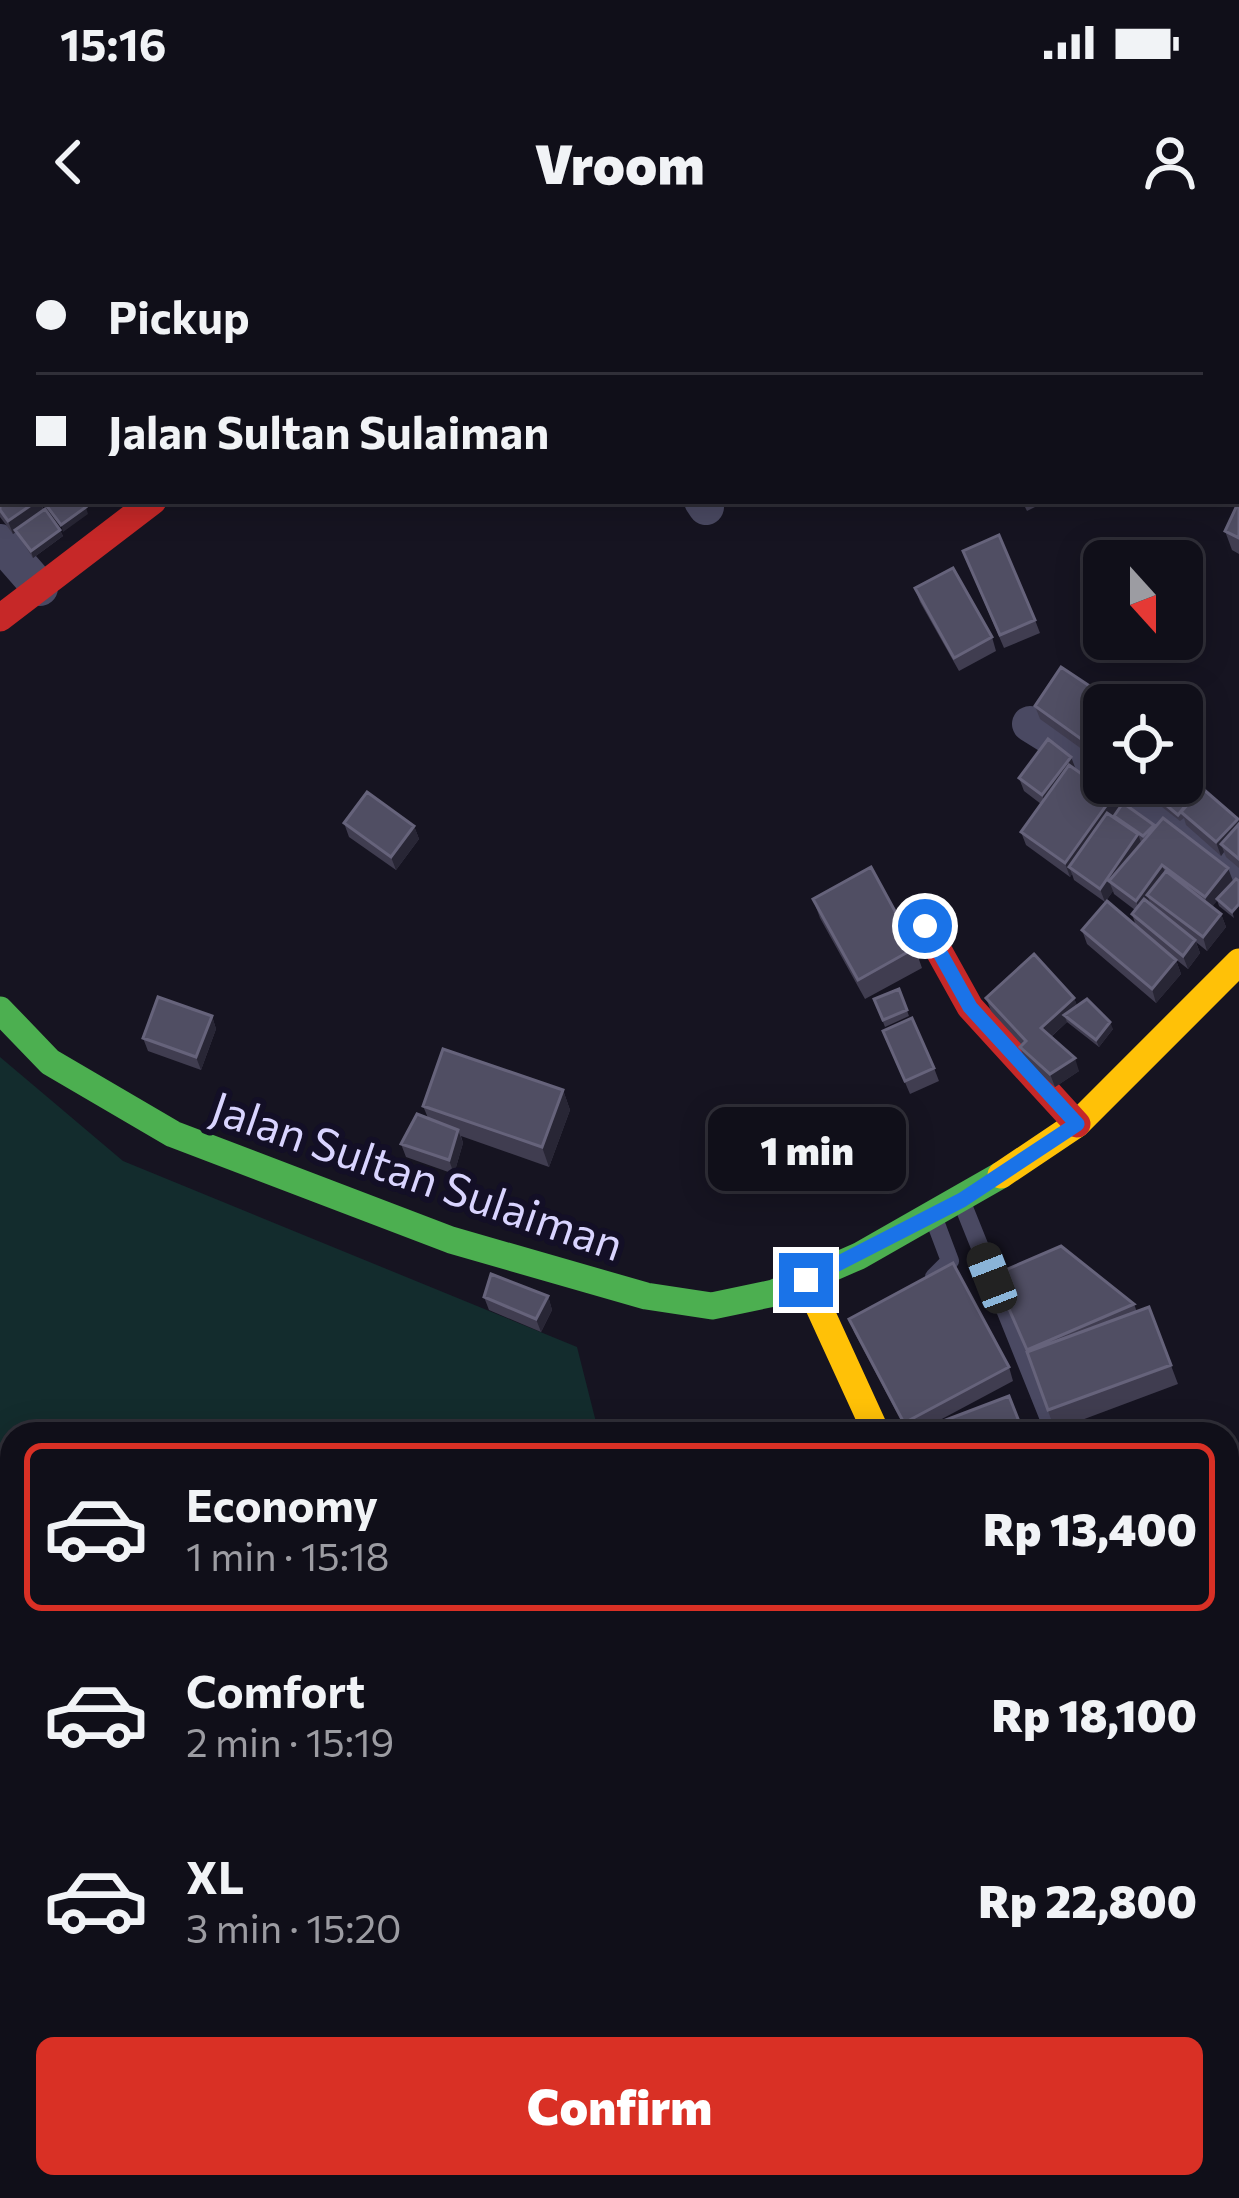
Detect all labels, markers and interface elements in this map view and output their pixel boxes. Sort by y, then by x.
text: 15:16 [60,15,167,70]
icon: back [36,129,102,195]
text: Vroom [534,129,705,195]
icon: person [1137,129,1203,195]
text: Pickup [108,288,250,343]
text: Jalan Sultan Sulaiman [108,403,549,458]
north arrow [1083,540,1203,660]
map controls [1083,540,1203,804]
button: locate [1083,684,1203,804]
route start [898,899,952,953]
street label: Jalan Sultan Sulaiman [205,1078,631,1270]
callout: 1 min [707,1106,905,1190]
text: 1 min [760,1125,854,1173]
car [962,1238,1022,1318]
route end [779,1253,833,1307]
icon: car [42,1473,150,1581]
text: Economy [186,1476,378,1531]
text: Rp 13,400 [983,1500,1197,1555]
text: 1 min · 15:18 [186,1531,389,1579]
icon: car [42,1659,150,1767]
text: Comfort [186,1662,365,1717]
text: Rp 18,100 [992,1686,1197,1741]
text: 2 min · 15:19 [186,1717,394,1765]
icon: car [42,1845,150,1953]
text: XL [186,1848,244,1903]
text: Rp 22,800 [978,1872,1197,1927]
text: 3 min · 15:20 [186,1903,402,1951]
button: Confirm [36,2037,1203,2175]

